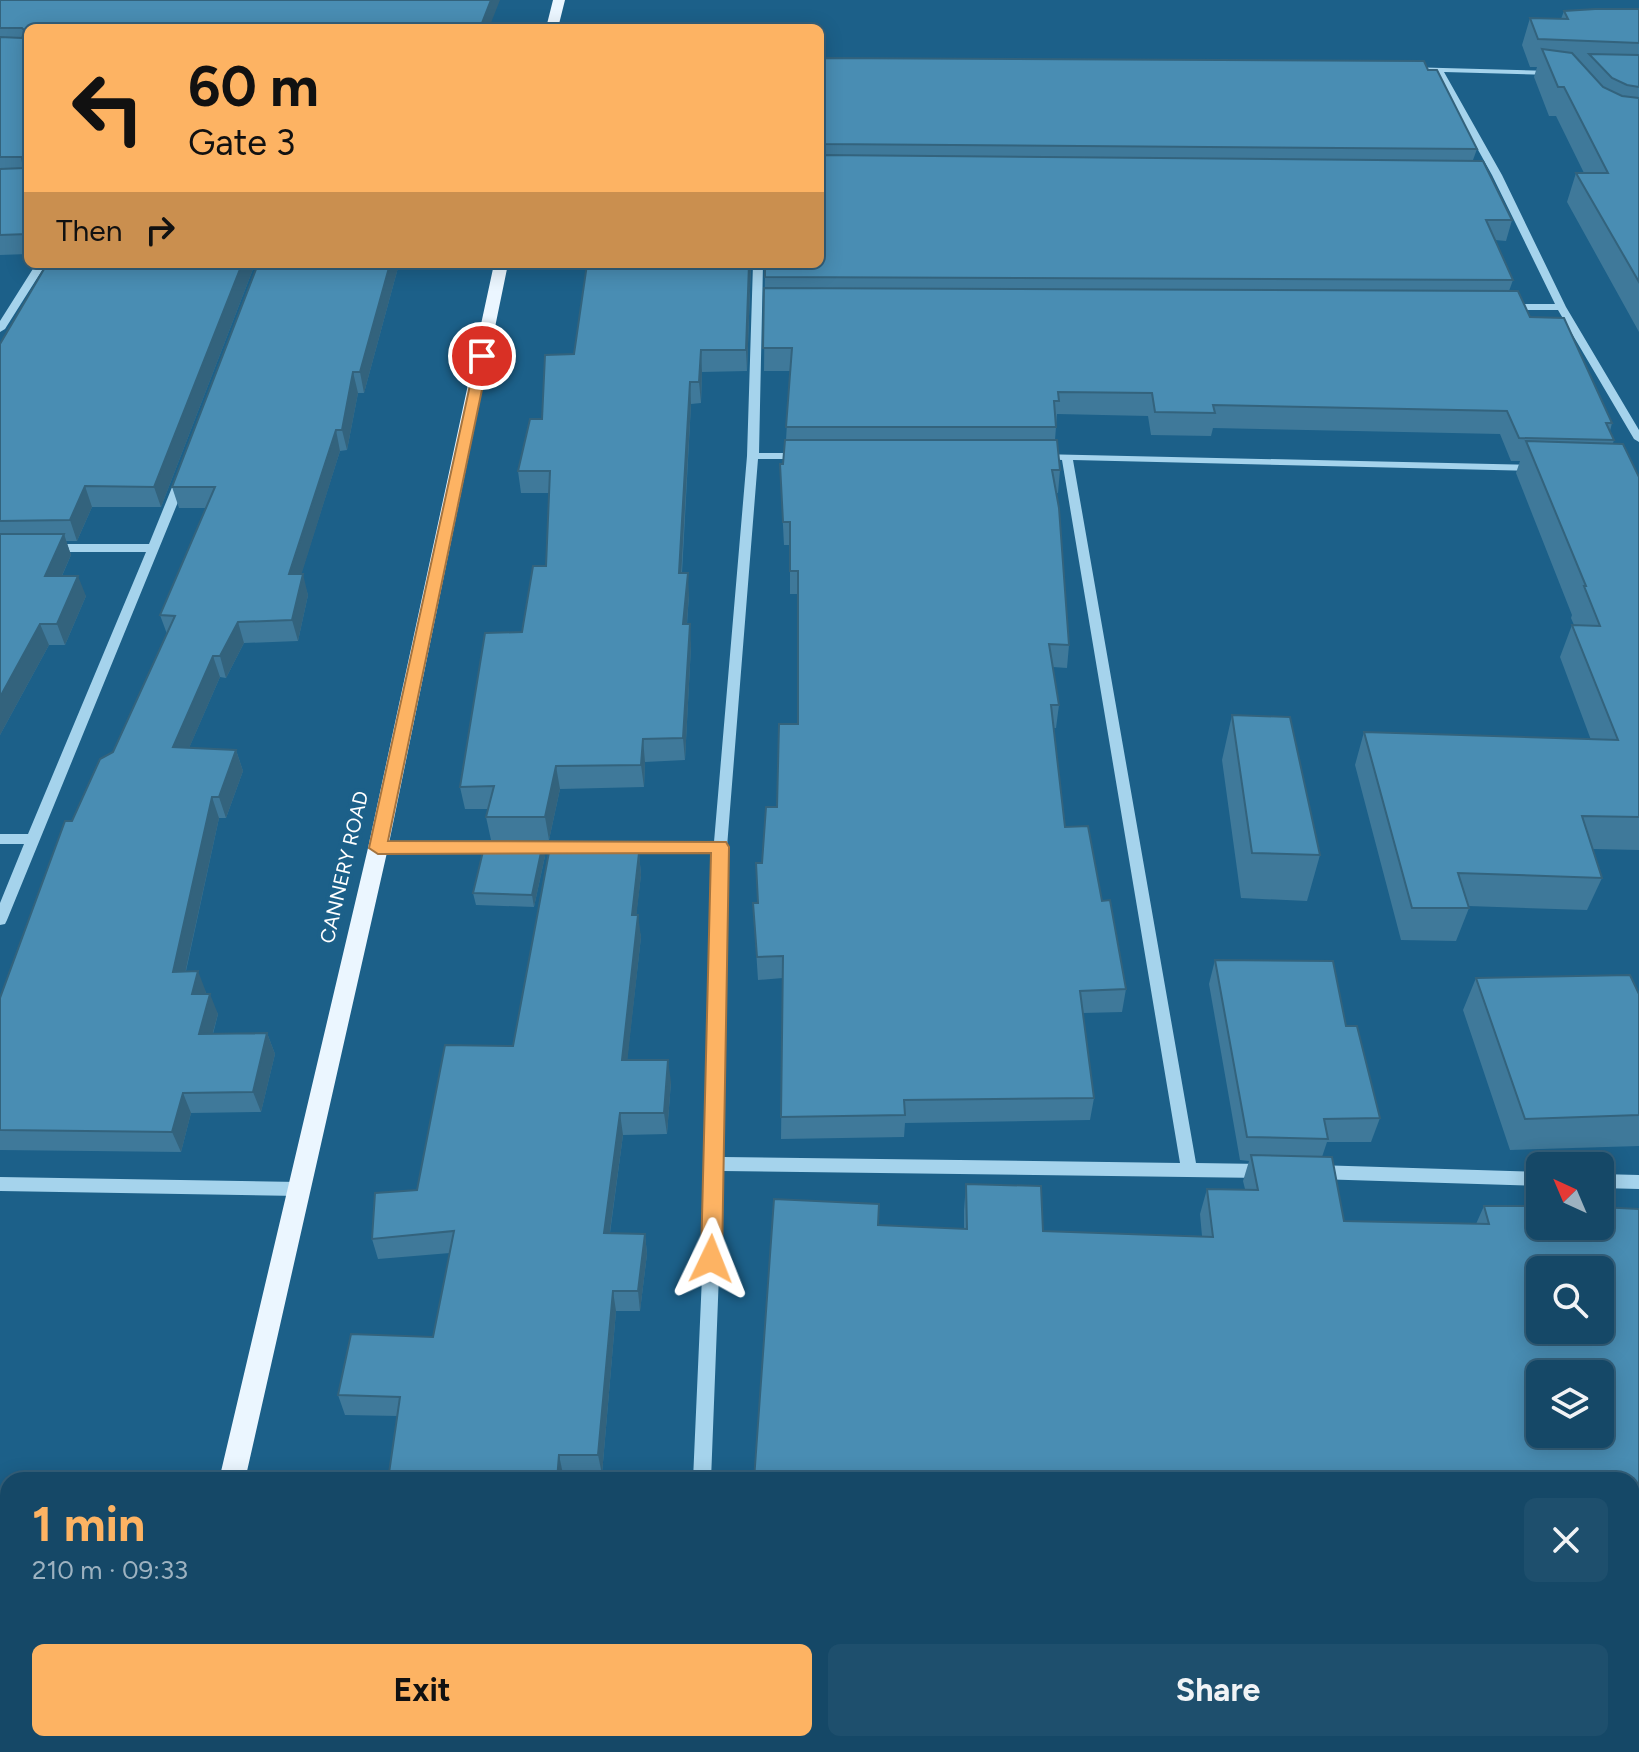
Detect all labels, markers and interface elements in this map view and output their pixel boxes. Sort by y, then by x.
text: 60 m [188,53,319,120]
icon: left [56,56,160,160]
text: Gate 3 [188,121,295,164]
icon: right [138,208,182,252]
text: Then [56,212,122,249]
pin [448,322,516,390]
icon: arrive [460,334,504,378]
street label: CANNERY ROAD [315,788,373,946]
north arrow [1526,1152,1614,1240]
map controls [1526,1152,1614,1448]
position arrow [669,1217,753,1301]
button: search [1526,1256,1614,1344]
button: layers [1526,1360,1614,1448]
text: 1 min [32,1495,145,1553]
button: close [1524,1498,1608,1582]
text: 210 m · 09:33 [32,1554,188,1586]
button: Exit [32,1644,812,1736]
button: Share [828,1644,1608,1736]

